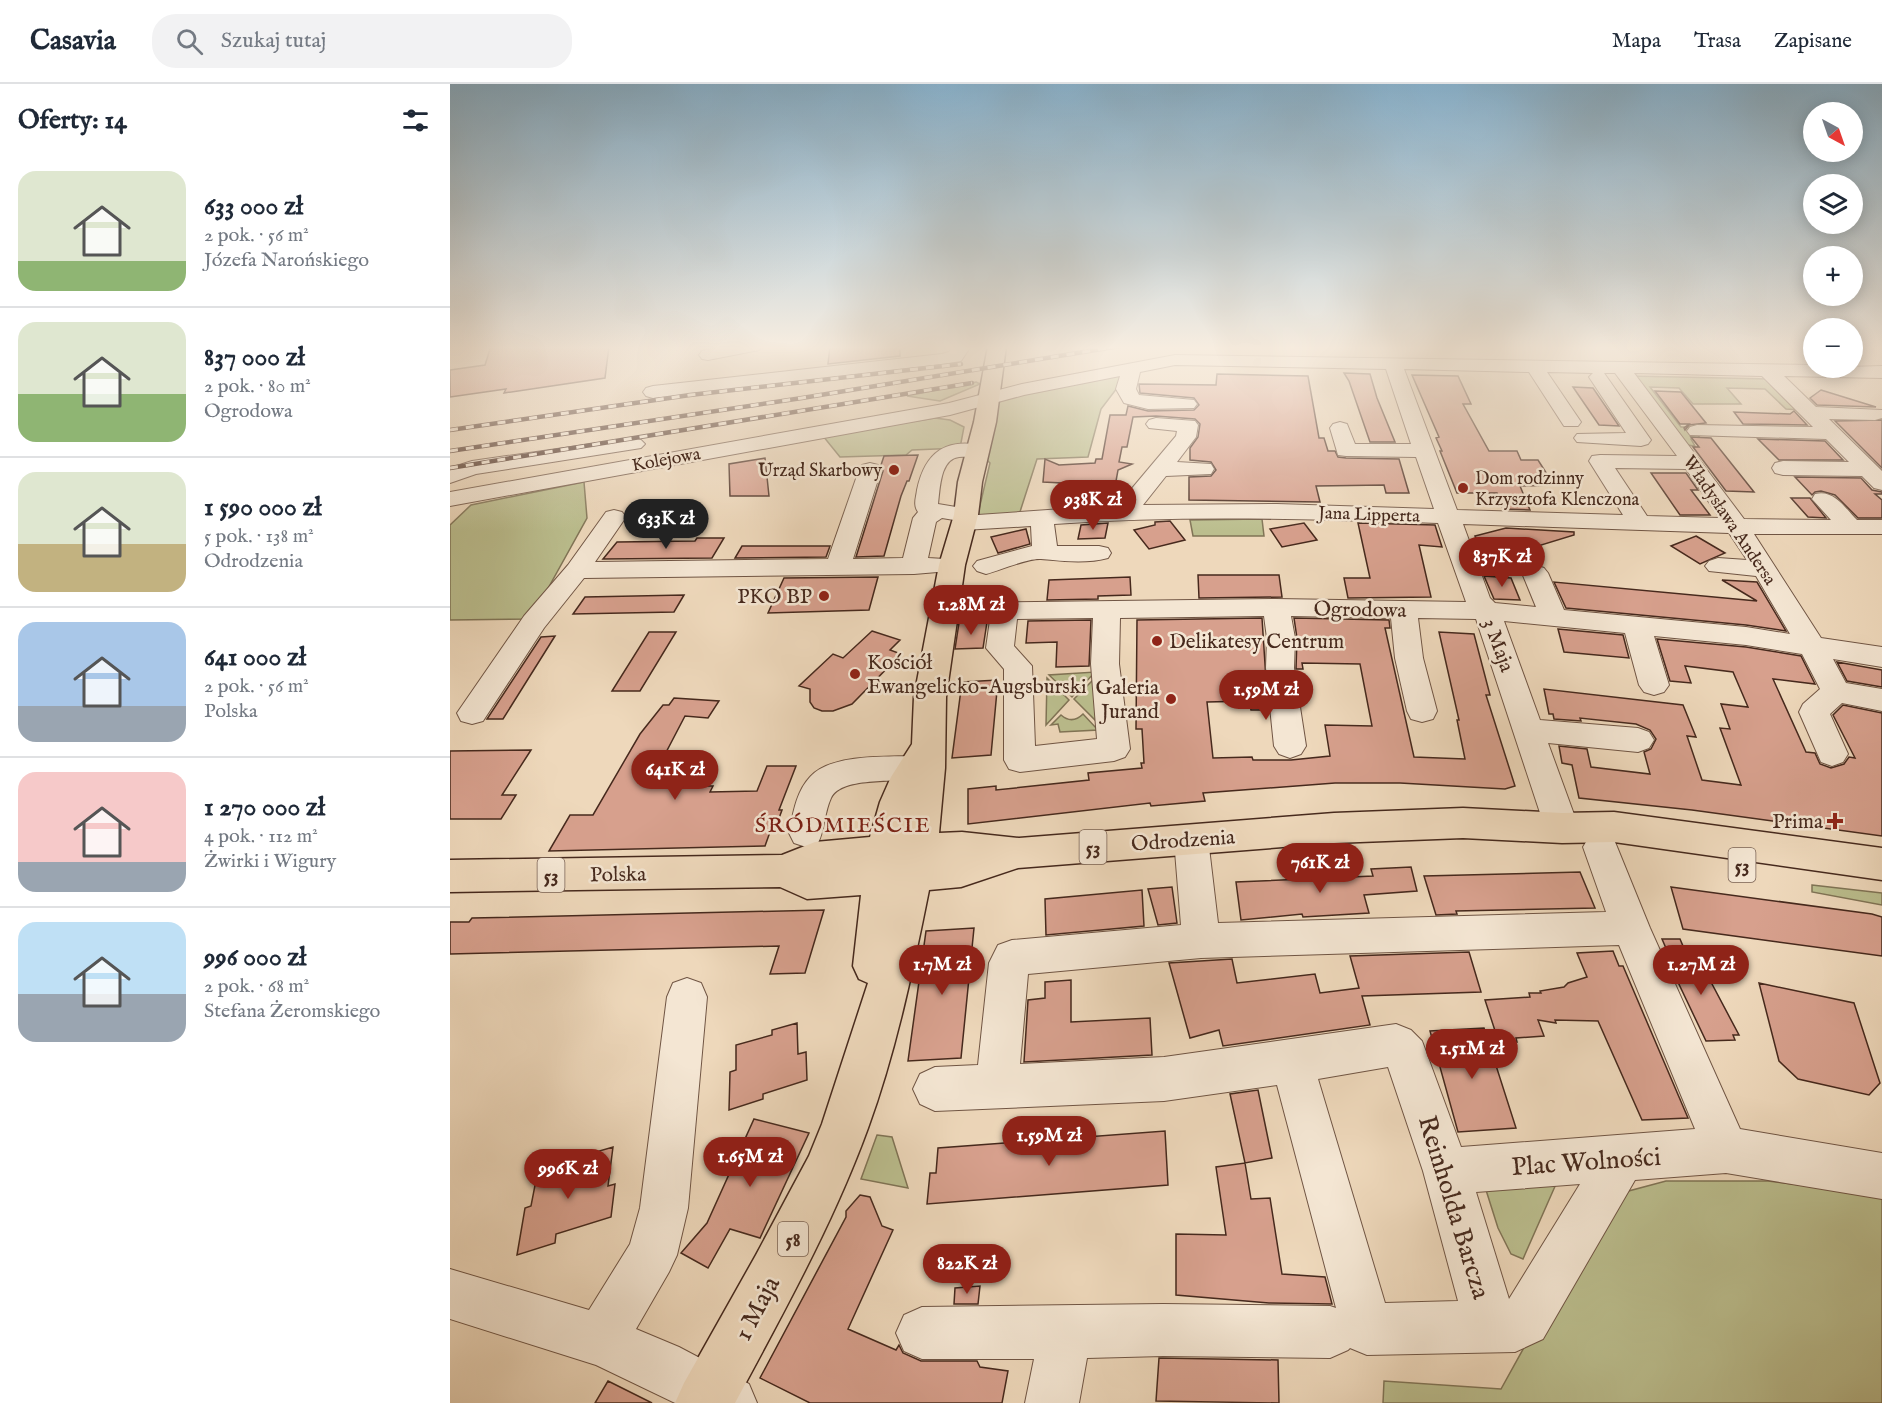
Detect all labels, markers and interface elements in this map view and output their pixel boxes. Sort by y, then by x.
search box [152,14,572,68]
text: Casavia [30,24,116,59]
icon: search [173,25,206,58]
text: Szukaj tutaj [221,27,326,55]
text: Mapa [1612,28,1661,55]
text: Trasa [1694,28,1741,55]
text: Zapisane [1774,28,1852,55]
north arrow [1803,102,1863,162]
map controls [1803,102,1863,378]
text: Oferty: 14 [18,104,127,137]
icon: filters [399,104,432,137]
button: layers [1803,174,1863,234]
text: 633 000 zł [204,190,303,223]
icon: home [66,195,138,267]
text: 2 pok. · 56 m² [204,223,309,248]
button: + [1803,246,1863,306]
text: Józefa Narońskiego [204,248,369,273]
button: − [1803,318,1863,378]
text: 837 000 zł [204,341,305,374]
icon: home [66,346,138,418]
text: 2 pok. · 80 m² [204,374,311,399]
text: Ogrodowa [204,399,293,424]
street label: Kolejowa [630,443,702,478]
street label: Władysława Andersa [1677,452,1781,590]
place label: Urząd Skarbowy [758,460,882,483]
marker: Urząd Skarbowy [887,463,901,477]
place label: Dom rodzinny Krzysztofa Klenczona [1475,468,1639,512]
pin: 938K zł [1038,480,1148,531]
marker: Dom rodzinny Krzysztofa Klenczona [1456,481,1470,495]
text: 938K zł [1064,487,1122,512]
text: 1 590 000 zł [204,491,322,524]
icon: home [66,496,138,568]
pin: 633K zł [611,499,721,550]
street label: Jana Lipperta [1316,502,1420,529]
text: 633K zł [638,506,694,531]
text: 5 pok. · 138 m² [204,524,314,549]
pin: 837K zł [1447,537,1557,588]
text: 837K zł [1473,544,1531,569]
text: Odrodzenia [204,549,303,574]
place label: PKO BP [737,584,812,611]
pin: 1.28M zł [909,585,1033,636]
marker: PKO BP [817,589,831,603]
text: 1.28M zł [938,592,1004,617]
street label: Ogrodowa [1313,596,1408,625]
street label: 3 Maja [1475,615,1520,677]
place label: Delikatesy Centrum [1169,629,1344,656]
marker: Delikatesy Centrum [1150,634,1164,648]
text: 641 000 zł [204,641,306,674]
icon: home [66,646,138,718]
place label: Kościół Ewangelicko-Augsburski [867,650,1087,701]
marker: Kościół Ewangelicko-Augsburski [848,667,862,681]
pin: 1.59M zł [1204,670,1328,721]
text: 2 pok. · 56 m² [204,674,309,699]
place label: Galeria Jurand [1096,675,1160,726]
text: 1.59M zł [1233,677,1299,702]
marker: Galeria Jurand [1164,692,1178,706]
text: Polska [204,699,258,724]
pin: 641K zł [620,750,730,801]
text: 641K zł [645,757,705,782]
text: 1 270 000 zł [204,791,325,824]
icon: home [66,796,138,868]
place label: Prima [1772,809,1824,836]
district label: ŚRÓDMIEŚCIE [755,812,931,840]
marker: Prima [1828,814,1842,828]
text: 4 pok. · 112 m² [204,824,318,849]
street label: Odrodzenia [1130,824,1237,859]
road number: 53 [1080,830,1106,864]
pin: 761K zł [1265,843,1375,894]
road number: 53 [1728,848,1756,882]
text: Żwirki i Wigury [204,849,336,874]
text: 761K zł [1291,850,1349,875]
road number: 53 [538,858,564,892]
street label: Polska [590,861,647,889]
text: 996 000 zł [204,941,307,974]
pin: 1.7M zł [887,945,997,996]
pin: 1.27M zł [1639,945,1763,996]
icon: home [66,946,138,1018]
text: 1.7M zł [913,952,971,977]
text: 1.27M zł [1667,952,1735,977]
text: 2 pok. · 68 m² [204,974,309,999]
text: Stefana Żeromskiego [204,999,380,1024]
pin: 1.51M zł [1410,1029,1534,1080]
text: 1.51M zł [1440,1036,1504,1061]
street label: Reinholda Barcza [1410,1112,1497,1304]
pin: 1.59M zł [987,1116,1111,1167]
text: 1.59M zł [1016,1123,1082,1148]
pin: 1.65M zł [688,1137,812,1188]
street label: Plac Wolności [1510,1141,1662,1184]
text: 1.65M zł [717,1144,783,1169]
pin: 996K zł [513,1149,623,1200]
text: 996K zł [538,1156,598,1181]
road number: 58 [778,1222,808,1256]
pin: 822K zł [912,1244,1022,1295]
text: 822K zł [937,1251,997,1276]
street label: 1 Maja [727,1270,788,1347]

